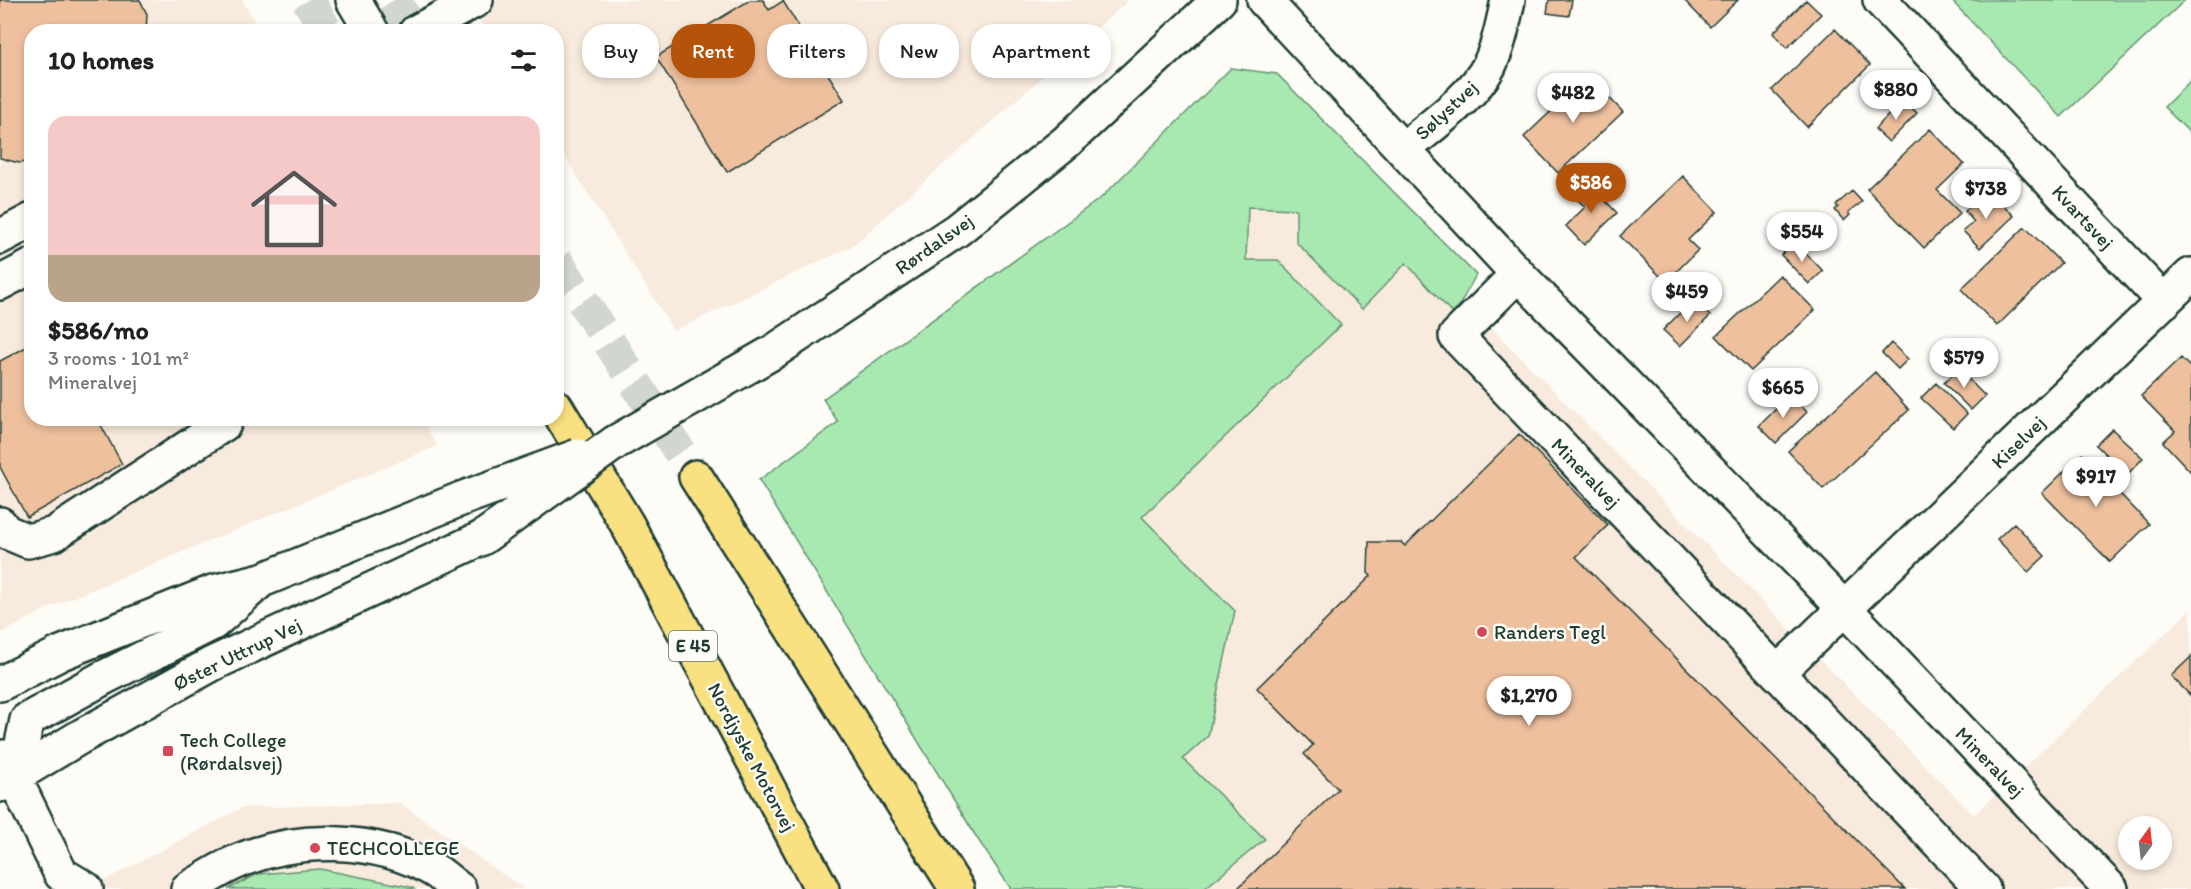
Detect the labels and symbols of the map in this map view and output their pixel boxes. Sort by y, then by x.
pin: $880 [1860,70,1932,121]
pin: $482 [1537,73,1609,124]
street label: Sølystvej [1410,75,1482,145]
pin: $586 [1555,163,1627,214]
pin: $738 [1950,169,2022,220]
street label: Kvartsvej [2047,180,2119,254]
street label: Rørdalsvej [890,208,978,280]
pin: $554 [1766,212,1838,263]
pin: $459 [1651,272,1723,323]
pin: $579 [1928,338,2000,389]
pin: $665 [1747,368,1819,419]
street label: Kiselvej [1986,411,2050,473]
street label: Mineralvej [1546,433,1626,513]
pin: $917 [2060,457,2132,508]
street label: Øster Uttrup Vej [169,613,305,695]
place label: Randers Tegl [1494,620,1606,644]
marker: Randers Tegl [1475,625,1489,639]
road number: E 45 [669,631,717,661]
pin: $1,270 [1480,676,1578,727]
street label: Nordjyske Motorvej [703,679,801,835]
street label: Mineralvej [1950,722,2030,802]
place label: Tech College (Rørdalsvej) [180,728,287,775]
marker: Tech College (Rørdalsvej) [161,744,175,758]
north arrow [2118,816,2172,870]
place label: TECHCOLLEGE [327,836,459,860]
marker: TECHCOLLEGE [308,841,322,855]

